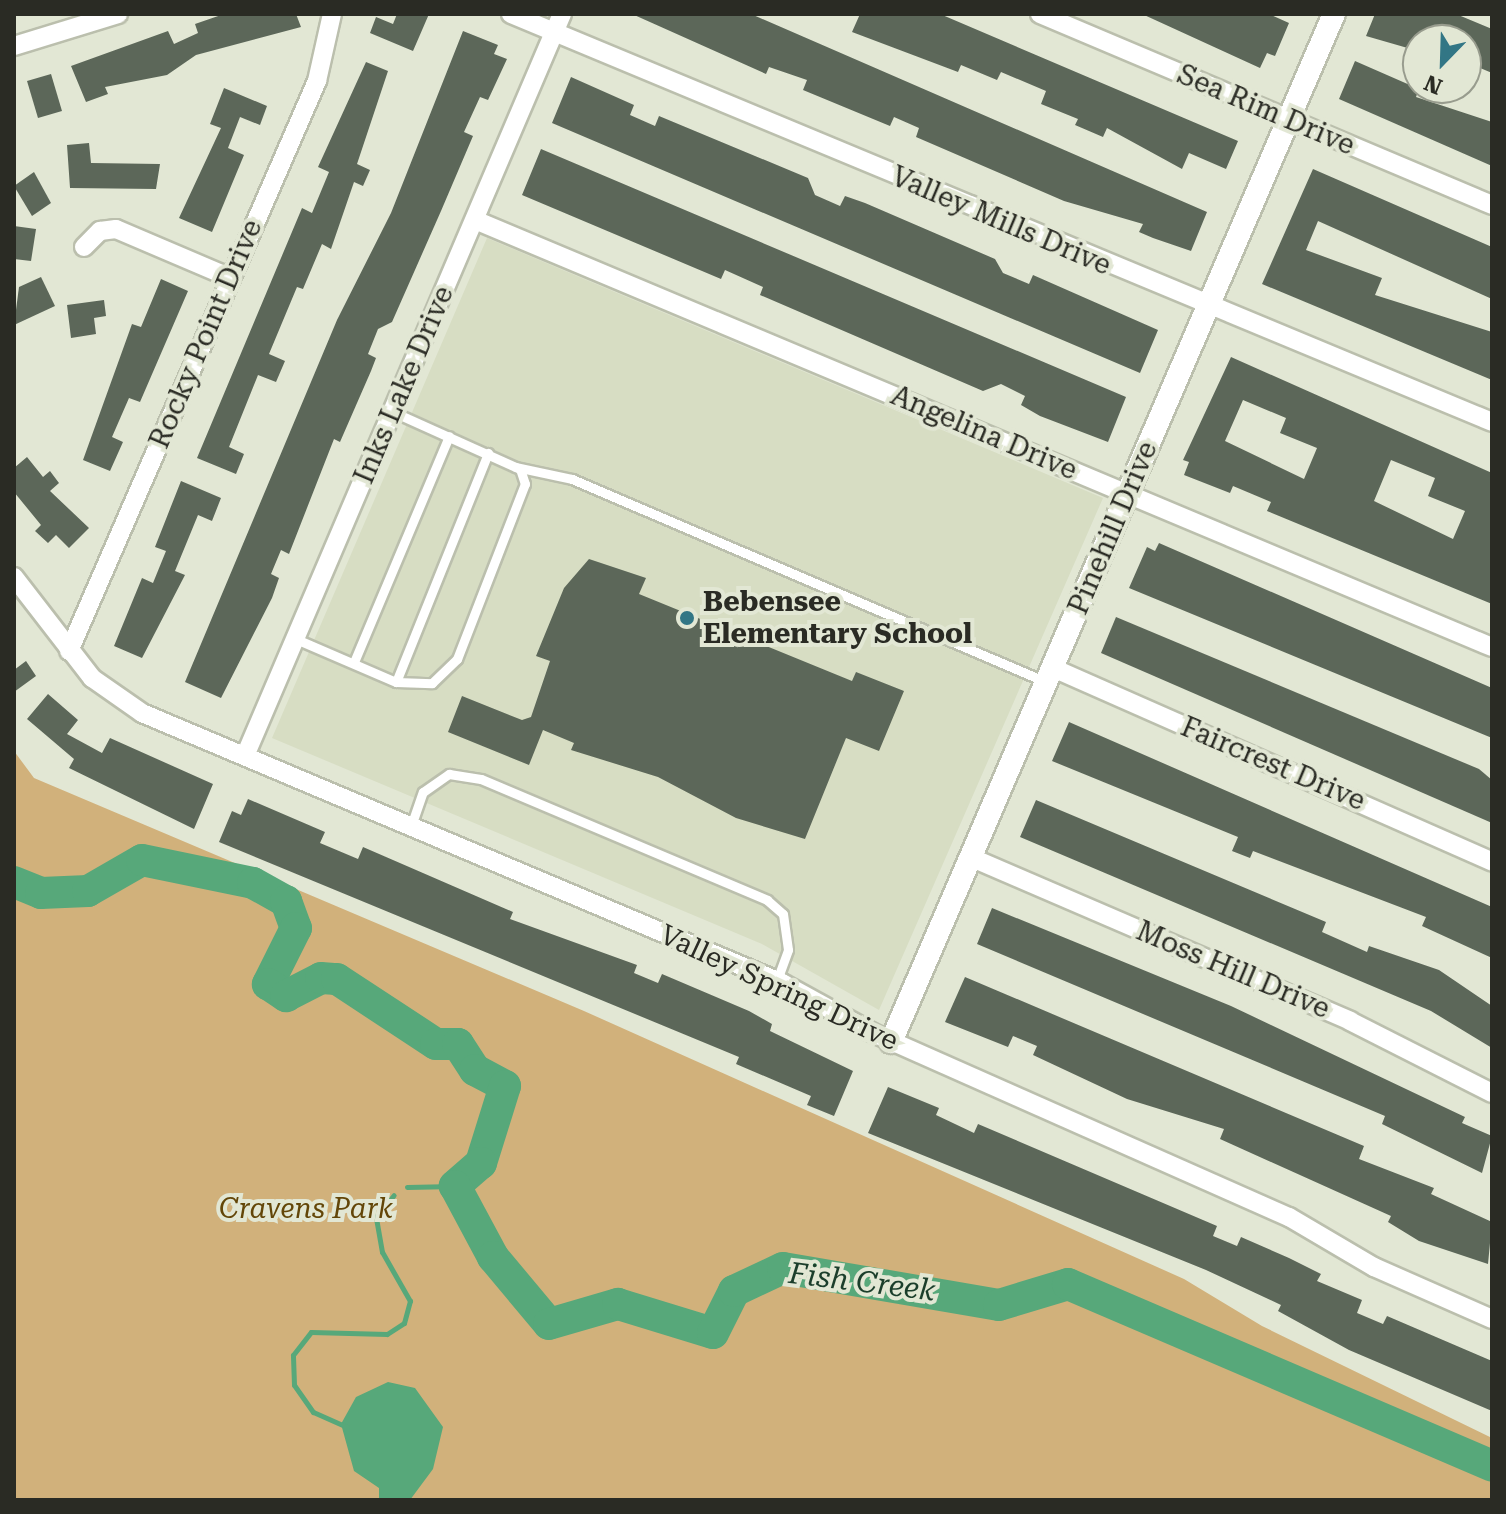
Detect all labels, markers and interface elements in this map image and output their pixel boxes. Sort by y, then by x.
north arrow [1402,24,1482,104]
street label: Sea Rim Drive [1172,58,1360,162]
text: N [1421,70,1446,100]
street label: Valley Mills Drive [886,160,1116,282]
street label: Rocky Point Drive [143,215,269,453]
street label: Inks Lake Drive [347,281,461,489]
street label: Angelina Drive [886,379,1082,487]
street label: Pinehill Drive [1061,436,1165,620]
place label: Bebensee Elementary School [703,585,972,651]
marker: Bebensee Elementary School [678,609,696,627]
street label: Faircrest Drive [1176,710,1370,818]
street label: Moss Hill Drive [1131,914,1335,1026]
street label: Valley Spring Drive [654,918,904,1058]
park label: Cravens Park [219,1192,393,1226]
water label: Fish Creek [787,1255,937,1309]

